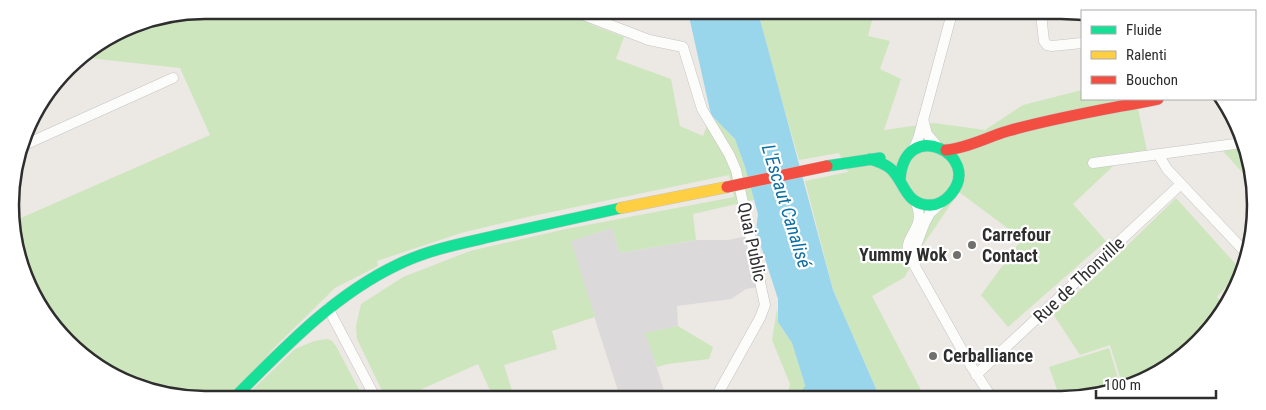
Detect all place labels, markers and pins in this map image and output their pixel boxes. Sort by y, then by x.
place label: Carrefour Contact [982,224,1051,266]
marker: Carrefour Contact [966,239,978,251]
place label: Yummy Wok [859,244,947,265]
marker: Yummy Wok [951,249,963,261]
place label: Cerballiance [943,345,1033,366]
marker: Cerballiance [927,350,939,362]

